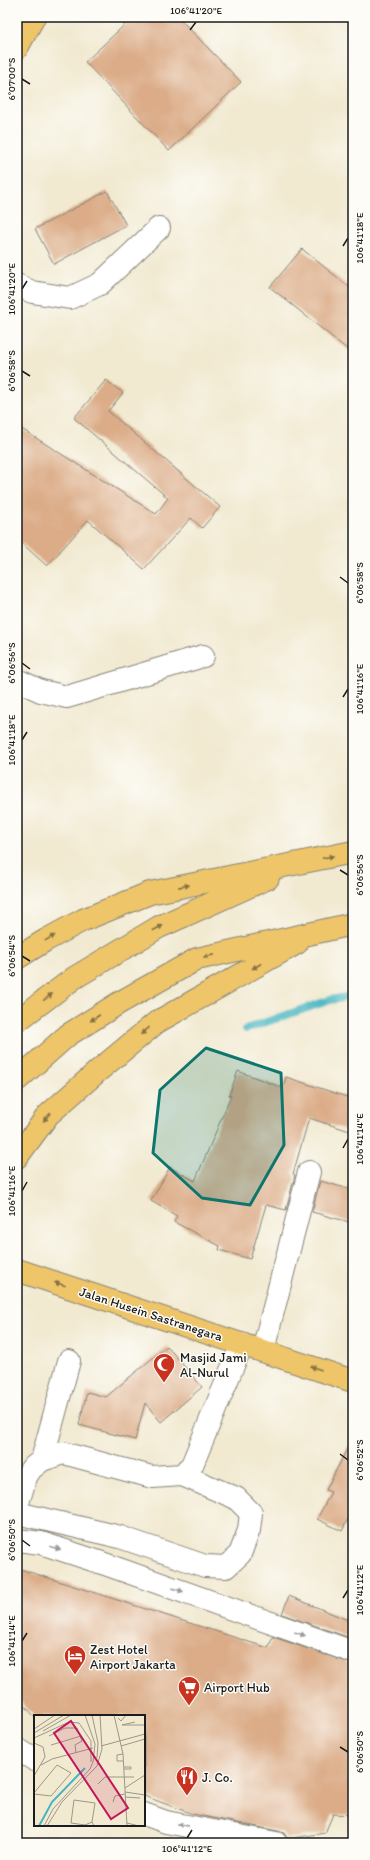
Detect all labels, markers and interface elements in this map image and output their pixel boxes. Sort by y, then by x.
text: 106°41'20"E [170,4,223,17]
text: 6°07'00"S [5,57,18,100]
text: 106°41'18"E [353,212,366,263]
text: 106°41'20"E [5,262,18,315]
text: 6°06'58"S [5,350,18,392]
text: 6°06'58"S [353,562,366,604]
text: 6°06'56"S [5,642,18,684]
text: 106°41'16"E [353,663,366,714]
text: 106°41'18"E [5,714,18,765]
one-way arrow [322,854,335,860]
text: 6°06'56"S [353,854,366,896]
one-way arrow [178,883,190,889]
one-way arrow [152,925,164,932]
one-way arrow [44,934,56,941]
text: 6°06'54"S [5,935,18,977]
one-way arrow [202,954,215,960]
one-way arrow [251,962,263,969]
one-way arrow [43,993,54,1001]
one-way arrow [90,1014,100,1022]
one-way arrow [140,1027,150,1036]
one-way arrow [43,1112,52,1122]
text: 106°41'14"E [353,1113,366,1165]
text: 106°41'16"E [5,1165,18,1216]
one-way arrow [53,1281,65,1287]
street label: Jalan Husein Sastranegara [77,1284,225,1344]
place label: Masjid Jami Al-Nurul [180,1350,247,1380]
mosque icon: Masjid Jami Al-Nurul [151,1351,177,1384]
one-way arrow [310,1365,322,1371]
text: 6°06'52"S [353,1439,366,1481]
text: 6°06'50"S [5,1519,18,1561]
one-way arrow [49,1545,61,1551]
text: 106°41'12"E [353,1564,366,1615]
one-way arrow [172,1588,184,1594]
text: 106°41'14"E [5,1615,18,1667]
one-way arrow [295,1631,307,1637]
place label: Zest Hotel Airport Jakarta [90,1642,176,1672]
hotel icon: Zest Hotel Airport Jakarta [62,1643,88,1676]
supermarket icon: Airport Hub [176,1674,202,1707]
place label: Airport Hub [204,1680,270,1695]
inset map [34,1715,145,1826]
text: 6°06'50"S [353,1731,366,1773]
restaurant icon: J. Co. [174,1764,200,1797]
place label: J. Co. [202,1770,233,1785]
one-way arrow [177,1822,189,1828]
text: 106°41'12"E [162,1842,213,1855]

